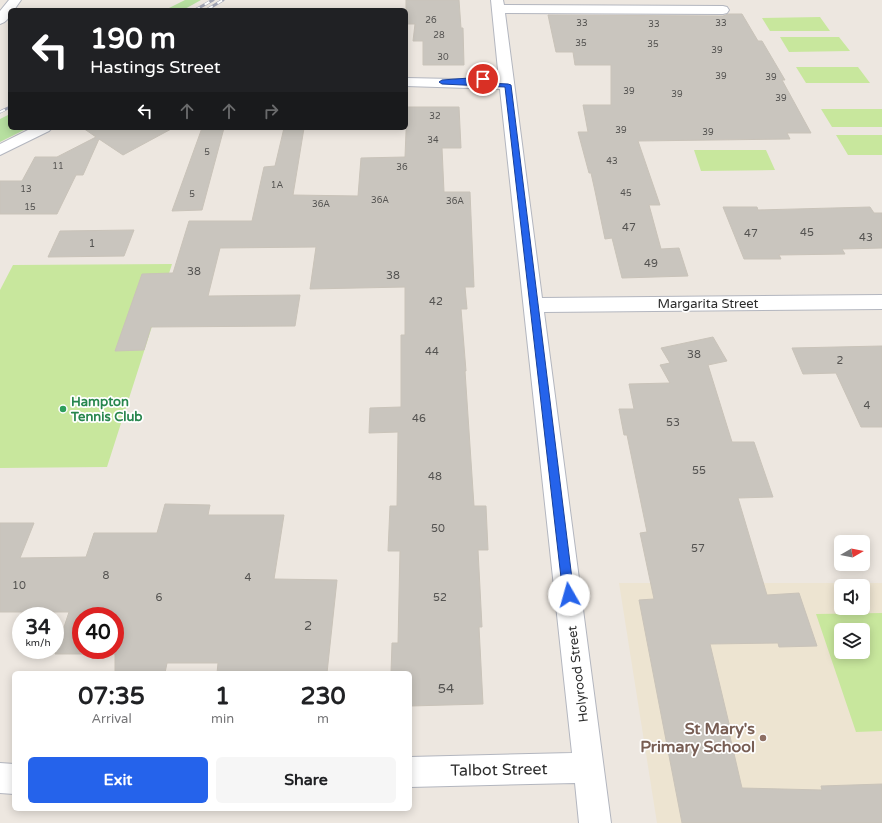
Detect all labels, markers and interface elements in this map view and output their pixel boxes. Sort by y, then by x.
house number: 26 [425,15,437,26]
house number: 33 [576,18,588,29]
house number: 33 [715,18,727,29]
house number: 33 [648,19,660,30]
text: 190 m [90,22,176,56]
icon: left [24,24,76,76]
house number: 28 [433,30,445,41]
house number: 35 [575,38,587,49]
house number: 35 [647,39,659,50]
house number: 39 [711,45,723,56]
house number: 30 [437,52,449,63]
text: Hastings Street [90,56,221,78]
pin [466,62,500,96]
icon: arrive [472,68,494,90]
house number: 39 [715,71,727,82]
house number: 39 [765,72,777,83]
house number: 39 [623,86,635,97]
house number: 39 [671,89,683,100]
house number: 39 [775,93,787,104]
icon: left [134,100,156,122]
icon: ahead [176,100,198,122]
icon: ahead [218,100,240,122]
icon: right [260,100,282,122]
house number: 32 [429,111,441,122]
house number: 39 [615,125,627,136]
house number: 39 [702,127,714,138]
house number: 34 [427,135,439,146]
house number: 5 [204,147,210,158]
house number: 43 [606,156,618,167]
house number: 11 [52,161,64,172]
house number: 36 [396,162,408,173]
house number: 1A [271,180,283,191]
house number: 13 [20,184,32,195]
house number: 45 [620,188,632,199]
house number: 5 [189,189,195,200]
house number: 36A [371,195,389,206]
house number: 36A [446,196,464,207]
house number: 36A [312,199,330,210]
house number: 15 [24,202,36,213]
house number: 47 [622,221,636,234]
house number: 45 [800,226,814,239]
house number: 47 [744,227,758,240]
house number: 43 [859,231,873,244]
house number: 1 [89,237,95,250]
house number: 49 [644,257,658,270]
house number: 38 [187,265,201,278]
house number: 38 [386,269,400,282]
house number: 42 [429,295,443,308]
street label: Margarita Street [657,296,759,312]
house number: 44 [425,345,439,358]
house number: 38 [687,348,701,361]
house number: 2 [837,354,844,367]
place label: Hampton Tennis Club [70,394,143,425]
house number: 4 [864,399,871,412]
marker: Hampton Tennis Club [58,404,68,414]
house number: 46 [412,412,426,425]
house number: 53 [666,416,680,429]
house number: 55 [692,464,706,477]
house number: 48 [428,470,442,483]
house number: 50 [431,522,445,535]
north arrow [834,535,870,571]
map controls [834,535,870,659]
house number: 57 [691,542,705,555]
house number: 8 [103,569,110,582]
house number: 4 [245,571,252,584]
position arrow [548,574,590,616]
house number: 10 [12,579,26,592]
button: sound [834,579,870,615]
house number: 6 [156,591,163,604]
house number: 52 [433,591,447,604]
speed limit sign: 40 [72,607,124,659]
text: 34 [25,616,51,640]
house number: 2 [304,618,312,634]
button: layers [834,623,870,659]
street label: Holyrood Street [564,625,592,723]
text: km/h [25,637,51,649]
house number: 54 [438,681,454,697]
text: 07:35 [78,682,145,711]
text: 1 [215,682,230,711]
text: 230 [300,682,346,711]
text: Arrival [91,711,132,727]
text: min [211,711,234,727]
text: m [317,711,329,727]
place label: St Mary's Primary School [640,719,755,757]
marker: St Mary's Primary School [758,733,768,743]
button: Exit [28,757,208,803]
button: Share [216,757,396,803]
street label: Talbot Street [450,759,548,781]

